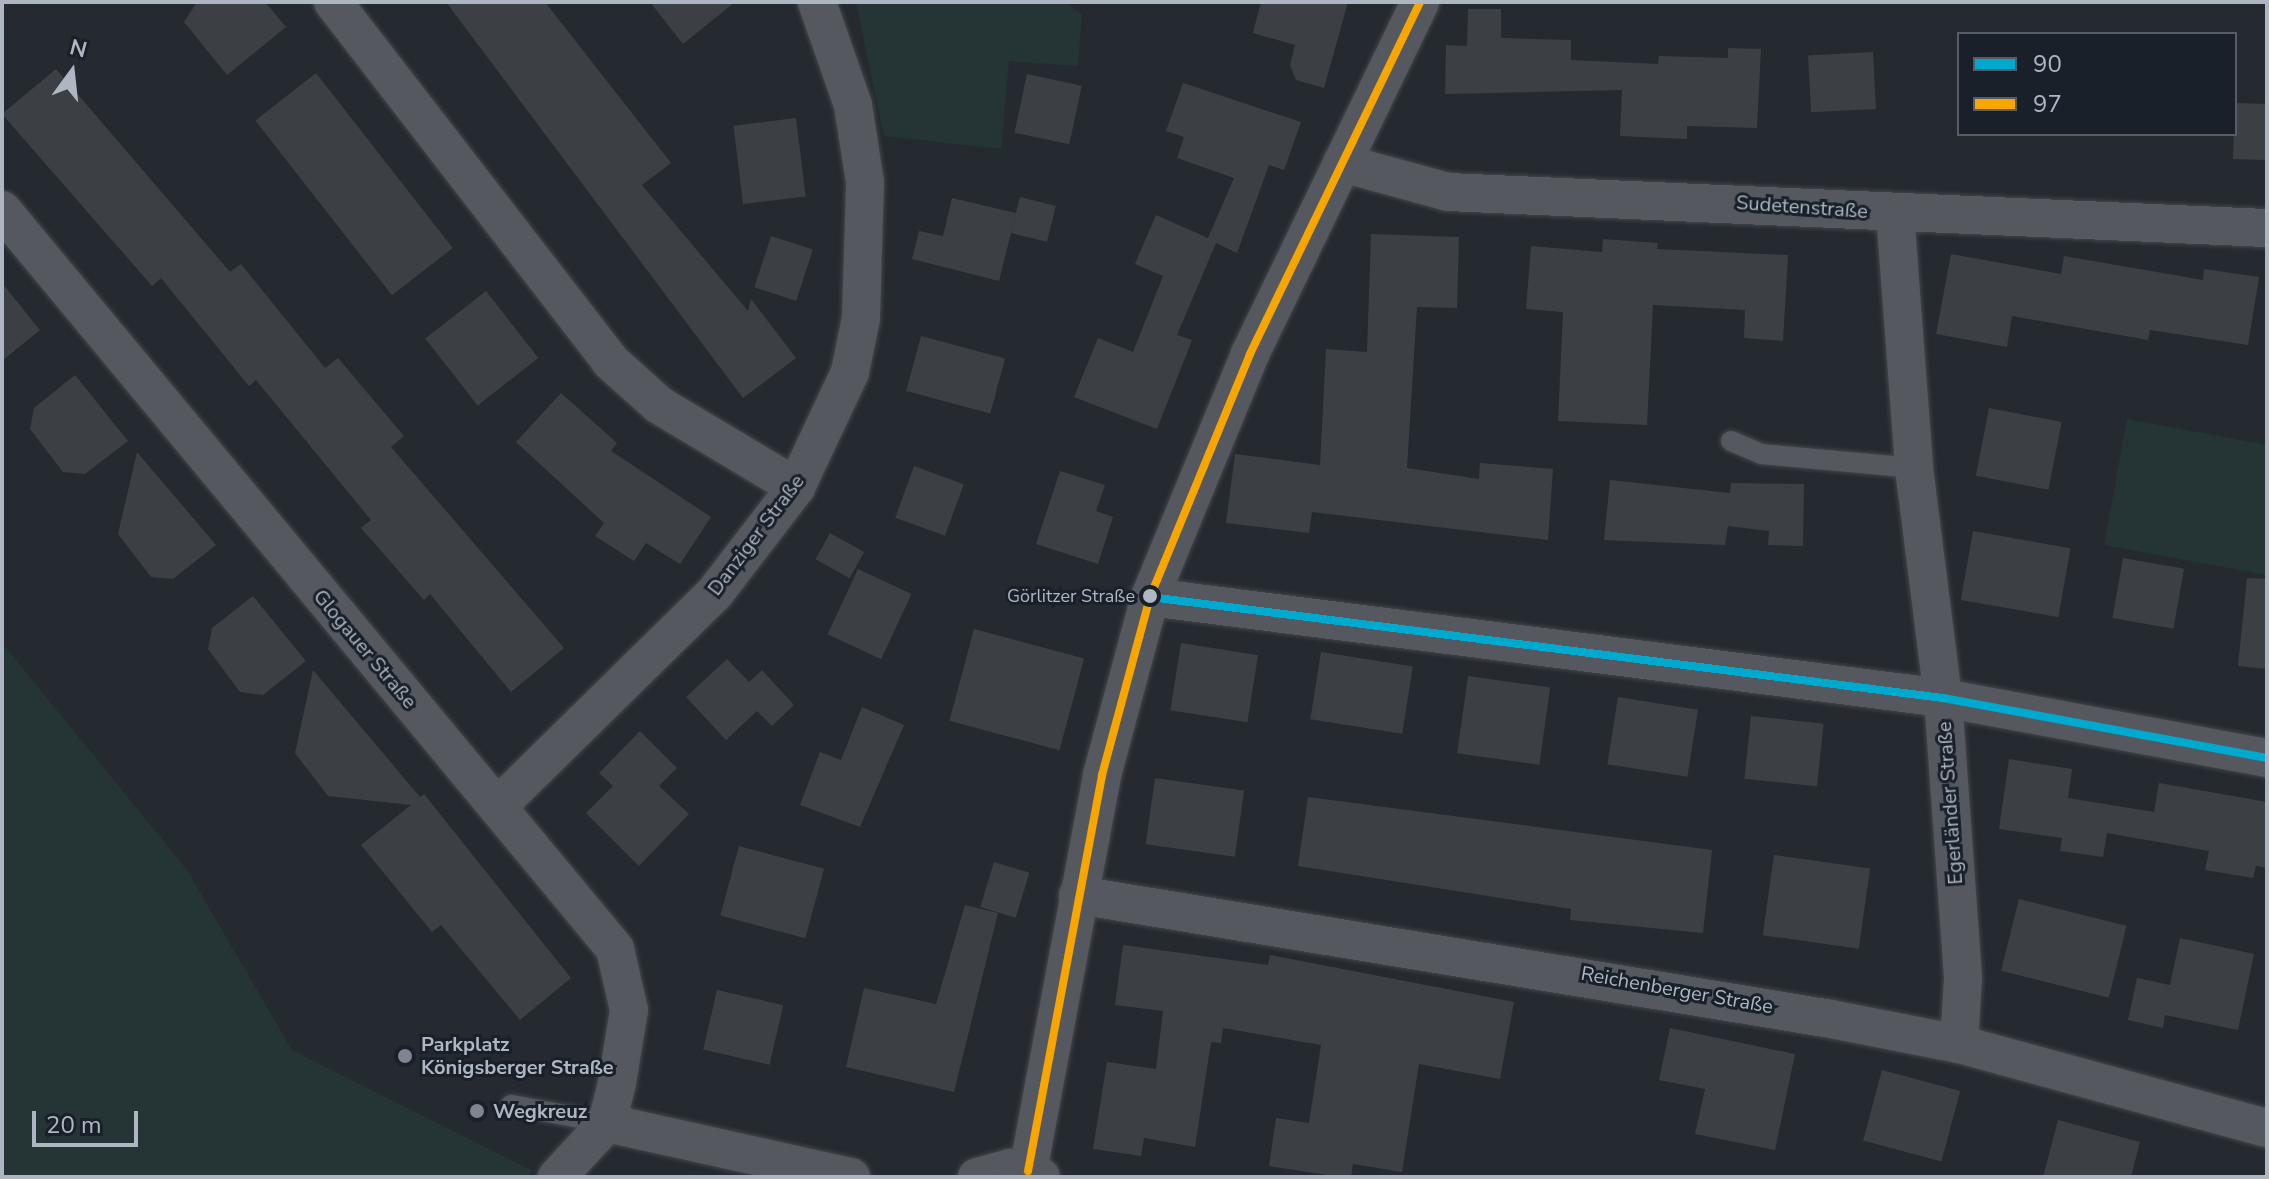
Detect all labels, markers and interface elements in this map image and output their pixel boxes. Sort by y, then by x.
north arrow [32,32,112,112]
text: N [66,32,90,65]
legend [1957,32,2237,136]
text: 90 [2033,48,2062,80]
text: 97 [2033,88,2062,120]
street label: Sudetenstraße [1735,190,1869,224]
street label: Danziger Straße [703,470,809,600]
street label: Glogauer Straße [308,585,422,713]
place label: Görlitzer Straße [1007,585,1135,607]
marker: Görlitzer Straße [1142,588,1158,604]
street label: Egerländer Straße [1932,721,1968,885]
street label: Reichenberger Straße [1579,961,1775,1019]
place label: Parkplatz Königsberger Straße [421,1032,614,1079]
marker: Parkplatz Königsberger Straße [396,1047,414,1065]
scale bar [36,1095,142,1145]
place label: Wegkreuz [493,1099,587,1123]
marker: Wegkreuz [468,1102,486,1120]
text: 20 m [46,1109,102,1141]

